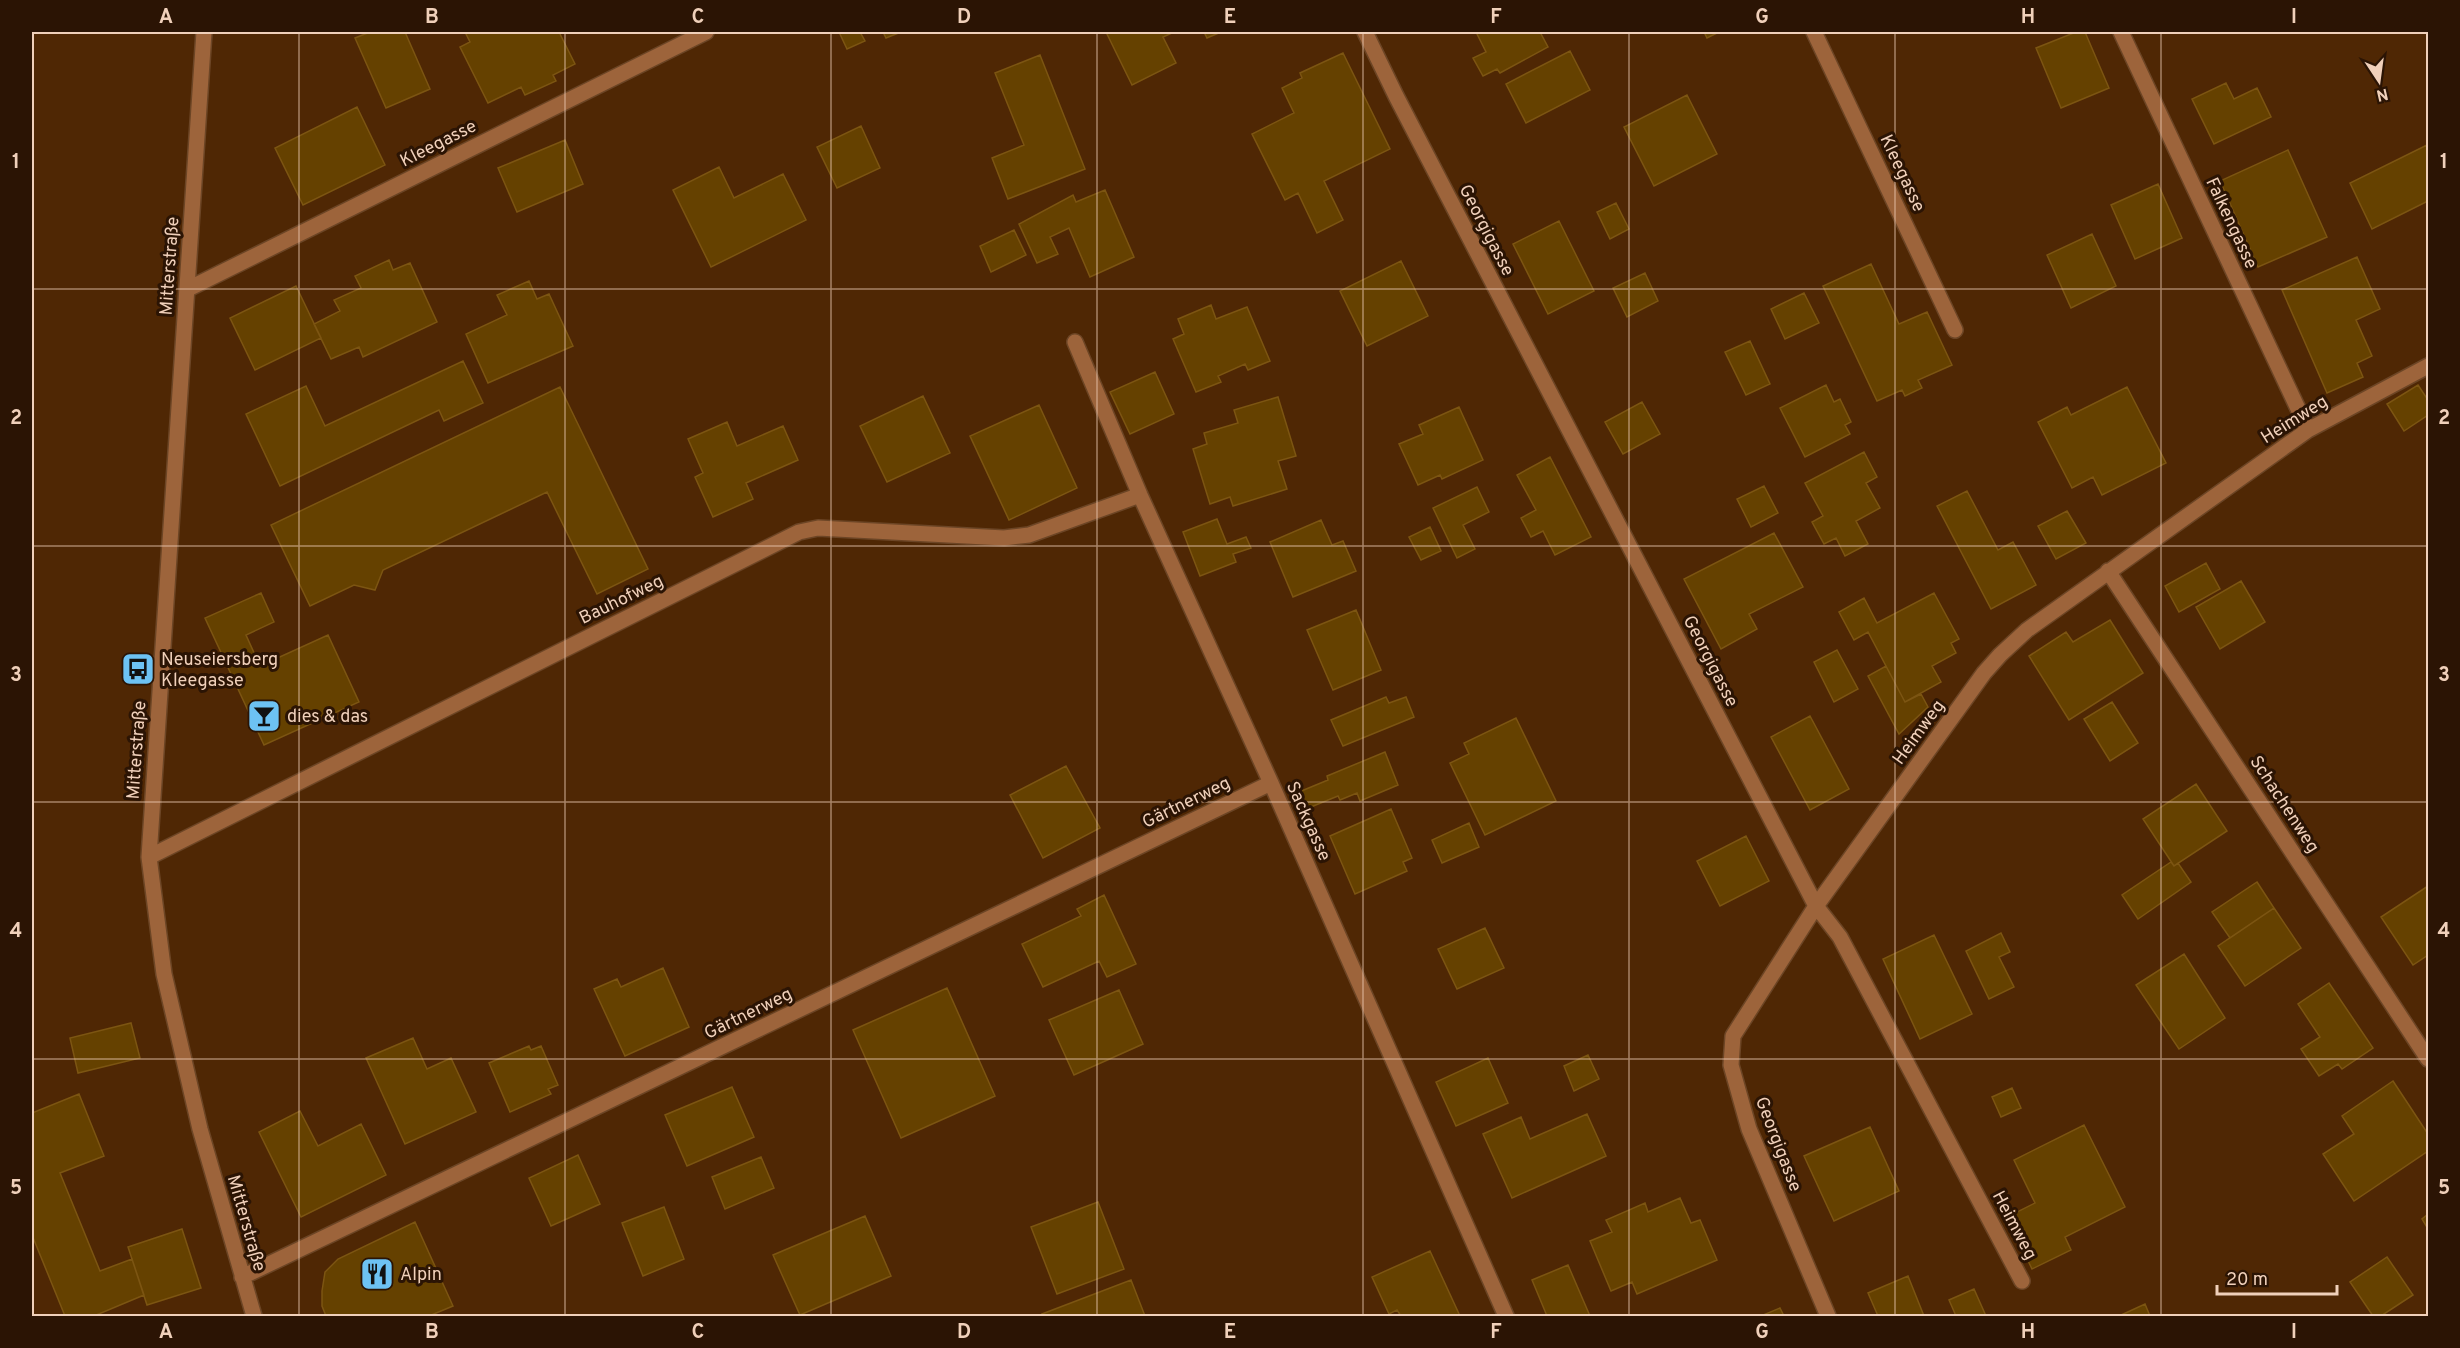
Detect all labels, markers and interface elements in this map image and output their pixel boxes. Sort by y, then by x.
text: A [159,5,173,31]
text: B [425,5,439,31]
text: C [692,5,704,31]
text: D [957,5,971,31]
text: E [1224,5,1236,31]
text: F [1490,5,1502,31]
text: G [1755,5,1769,31]
text: H [2021,5,2035,31]
text: I [2291,5,2297,31]
north arrow [2349,51,2409,111]
text: N [2374,83,2390,105]
street label: Kleegasse [397,115,481,173]
street label: Kleegasse [1874,131,1930,216]
text: 1 [12,150,20,176]
text: 1 [2440,150,2448,176]
street label: Falkengasse [2199,174,2262,273]
street label: Georgigasse [1453,181,1519,280]
street label: Mitterstraße [156,216,185,316]
street label: Heimweg [2257,391,2333,450]
text: 2 [10,406,22,432]
text: 2 [2438,406,2450,432]
street label: Bauhofweg [576,570,668,631]
street label: Georgigasse [1677,612,1743,711]
place label: Neuseiersberg Kleegasse [161,649,278,693]
bus stop icon: Neuseiersberg Kleegasse [120,651,156,687]
text: 3 [10,663,22,689]
text: 3 [2438,663,2450,689]
street label: Heimweg [1888,696,1950,770]
bar icon: dies & das [246,698,282,734]
street label: Mitterstraße [123,700,152,800]
place label: dies & das [287,706,368,729]
street label: Schachenweg [2244,752,2324,858]
street label: Gärtnerweg [1139,772,1235,835]
street label: Sackgasse [1280,778,1335,865]
text: 4 [10,919,22,945]
text: 4 [2438,919,2450,945]
street label: Gärtnerweg [701,983,797,1046]
street label: Georgigasse [1749,1094,1806,1195]
street label: Mitterstraße [221,1173,270,1274]
text: 5 [10,1176,22,1202]
text: 5 [2438,1176,2450,1202]
street label: Heimweg [1986,1187,2041,1264]
restaurant icon: Alpin [359,1256,395,1292]
scale bar [2217,1258,2337,1296]
place label: Alpin [400,1264,442,1287]
text: 20 m [2226,1269,2268,1292]
text: A [159,1320,173,1346]
text: B [425,1320,439,1346]
text: C [692,1320,704,1346]
text: D [957,1320,971,1346]
text: E [1224,1320,1236,1346]
text: F [1490,1320,1502,1346]
text: G [1755,1320,1769,1346]
text: H [2021,1320,2035,1346]
text: I [2291,1320,2297,1346]

